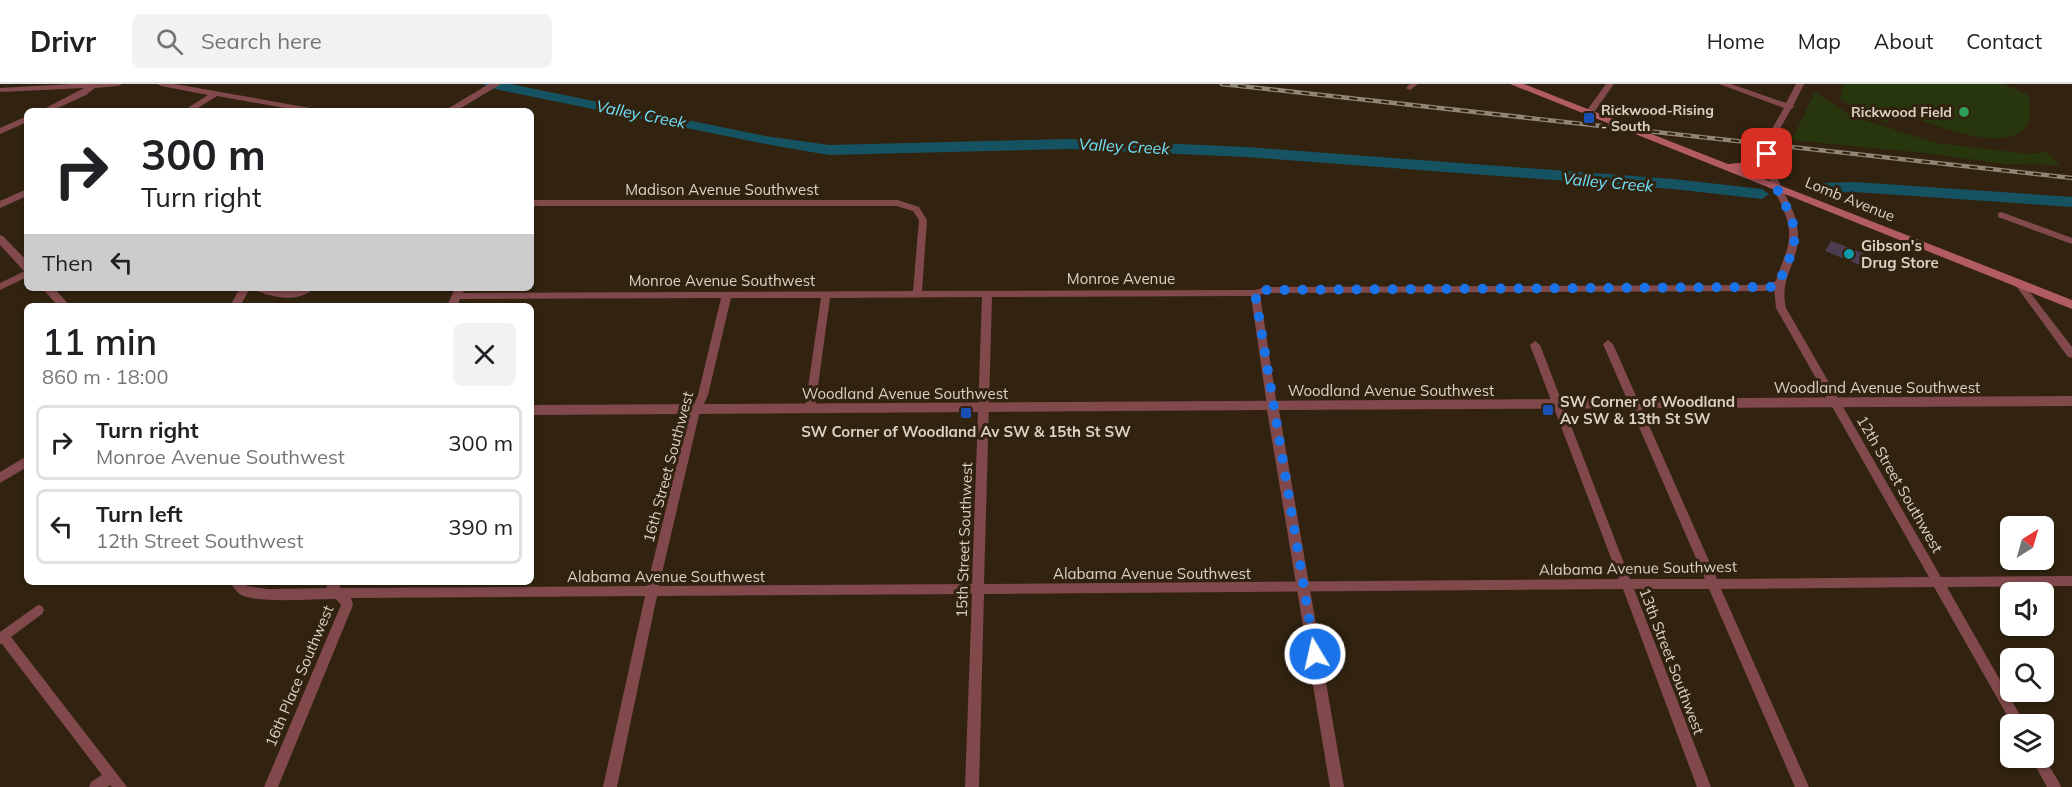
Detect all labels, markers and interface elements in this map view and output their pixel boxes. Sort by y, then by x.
search box [132,14,552,68]
text: Drivr [30,24,96,59]
icon: search [153,25,186,58]
text: Search here [201,27,322,55]
text: Home [1707,28,1765,54]
text: Map [1798,28,1841,54]
text: About [1874,28,1933,54]
text: Contact [1966,28,2042,54]
water label: Valley Creek [594,95,688,133]
place label: Rickwood-Rising - South [1601,101,1714,135]
place label: Rickwood Field [1851,103,1952,121]
marker: Rickwood Field [1957,105,1971,119]
marker: Rickwood-Rising - South [1582,111,1596,125]
text: 300 m [141,128,266,181]
pin [1741,128,1792,179]
icon: right [42,132,120,210]
water label: Valley Creek [1078,134,1171,158]
icon: arrive [1750,137,1783,170]
water label: Valley Creek [1562,168,1655,196]
street label: Lomb Avenue [1802,172,1898,226]
text: Turn right [141,180,261,214]
street label: Madison Avenue Southwest [625,180,819,199]
place label: Gibson's Drug Store [1861,236,1939,272]
icon: left [105,246,138,279]
marker: Gibson's Drug Store [1842,247,1856,261]
text: Then [42,249,93,277]
street label: Monroe Avenue [1067,269,1175,288]
street label: Monroe Avenue Southwest [629,271,815,290]
text: 11 min [42,319,157,364]
button: close [453,323,516,386]
text: 860 m · 18:00 [42,364,168,389]
street label: Woodland Avenue Southwest [1774,378,1980,397]
street label: Woodland Avenue Southwest [1288,381,1494,400]
street label: Woodland Avenue Southwest [802,384,1008,403]
street label: 16th Street Southwest [639,389,697,545]
place label: SW Corner of Woodland Av SW & 13th St SW [1560,392,1735,428]
marker: SW Corner of Woodland Av SW & 13th St SW [1541,403,1555,417]
marker: SW Corner of Woodland Av SW & 15th St SW [959,406,973,420]
street label: 12th Street Southwest [1853,412,1947,556]
text: Turn right [96,416,199,444]
place label: SW Corner of Woodland Av SW & 15th St SW [801,422,1131,441]
icon: right [45,426,78,459]
text: 300 m [448,429,513,457]
text: Monroe Avenue Southwest [96,444,345,469]
street label: 15th Street Southwest [952,462,976,618]
text: Turn left [96,500,183,528]
icon: left [45,510,78,543]
text: 390 m [448,513,513,541]
north arrow [2000,516,2054,570]
map controls [2000,516,2054,768]
text: 12th Street Southwest [96,528,303,553]
street label: Alabama Avenue Southwest [1539,557,1737,579]
street label: Alabama Avenue Southwest [1053,564,1251,583]
street label: Alabama Avenue Southwest [567,567,765,586]
button: sound [2000,582,2054,636]
street label: 13th Street Southwest [1635,585,1709,737]
street label: 16th Place Southwest [261,602,337,750]
position arrow [1283,622,1347,686]
button: search [2000,648,2054,702]
button: layers [2000,714,2054,768]

